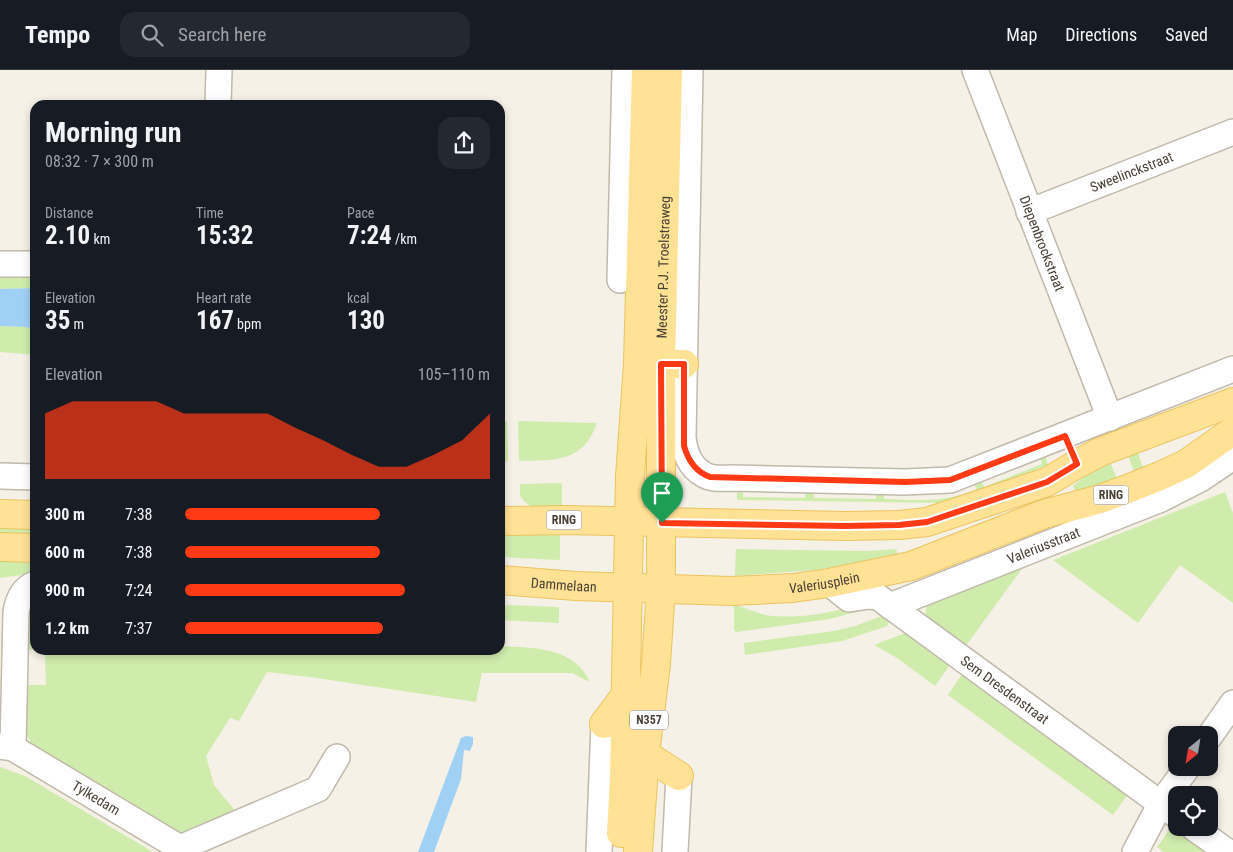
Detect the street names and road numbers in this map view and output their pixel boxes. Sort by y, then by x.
street label: Sweelinckstraat [1088,148,1175,195]
street label: Diepenbrockstraat [1017,193,1068,293]
street label: Meester P.J. Troelstraweg [654,196,673,339]
road number: RING [1094,486,1128,504]
road number: RING [546,510,582,530]
street label: Valeriusstraat [1005,524,1082,567]
street label: Valeriusplein [789,569,861,596]
street label: Dammelaan [530,574,597,595]
street label: Sem Dresdenstraat [958,652,1052,727]
road number: N357 [630,710,668,730]
street label: Tylkedam [69,777,123,818]

